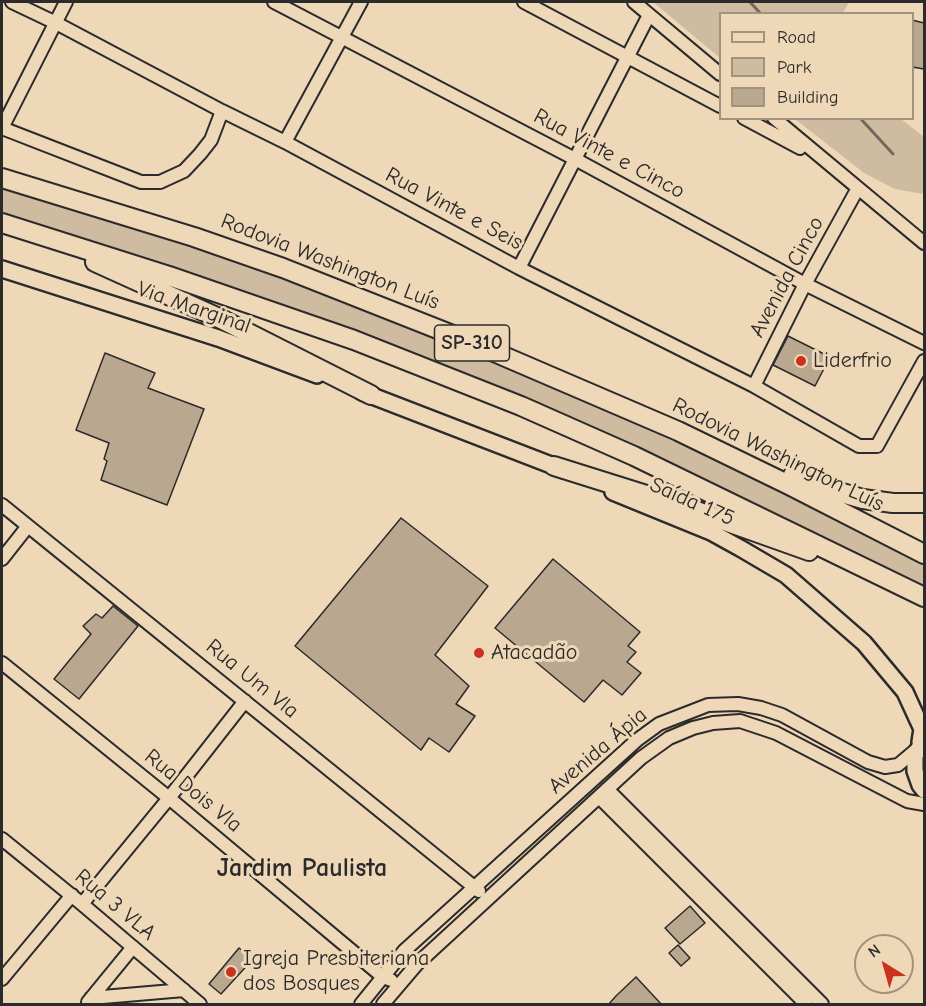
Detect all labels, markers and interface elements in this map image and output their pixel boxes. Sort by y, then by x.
legend [719,12,914,120]
text: Road [777,27,816,48]
text: Park [777,57,811,78]
text: Building [777,87,839,108]
street label: Rua Vinte e Cinco [529,103,689,205]
street label: Rua Vinte e Seis [381,162,527,256]
street label: Rodovia Washington Luís [217,208,443,316]
street label: Avenida Cinco [744,212,830,342]
street label: Via Marginal [134,276,254,340]
road number: SP-310 [434,325,510,361]
place label: Liderfrio [813,348,892,374]
marker: Liderfrio [794,354,808,368]
street label: Rodovia Washington Luís [668,392,888,518]
street label: Saída 175 [646,472,738,532]
street label: Rua Um Vla [200,634,304,724]
place label: Atacadão [491,640,577,666]
marker: Atacadão [472,646,486,660]
street label: Avenida Ápia [543,702,653,800]
street label: Rua Dois Vla [139,744,247,838]
district label: Jardim Paulista [217,853,387,885]
street label: Rua 3 VLA [69,864,161,946]
north arrow [854,934,914,994]
text: N [865,941,884,962]
place label: Igreja Presbiteriana dos Bosques [243,946,429,998]
marker: Igreja Presbiteriana dos Bosques [224,965,238,979]

